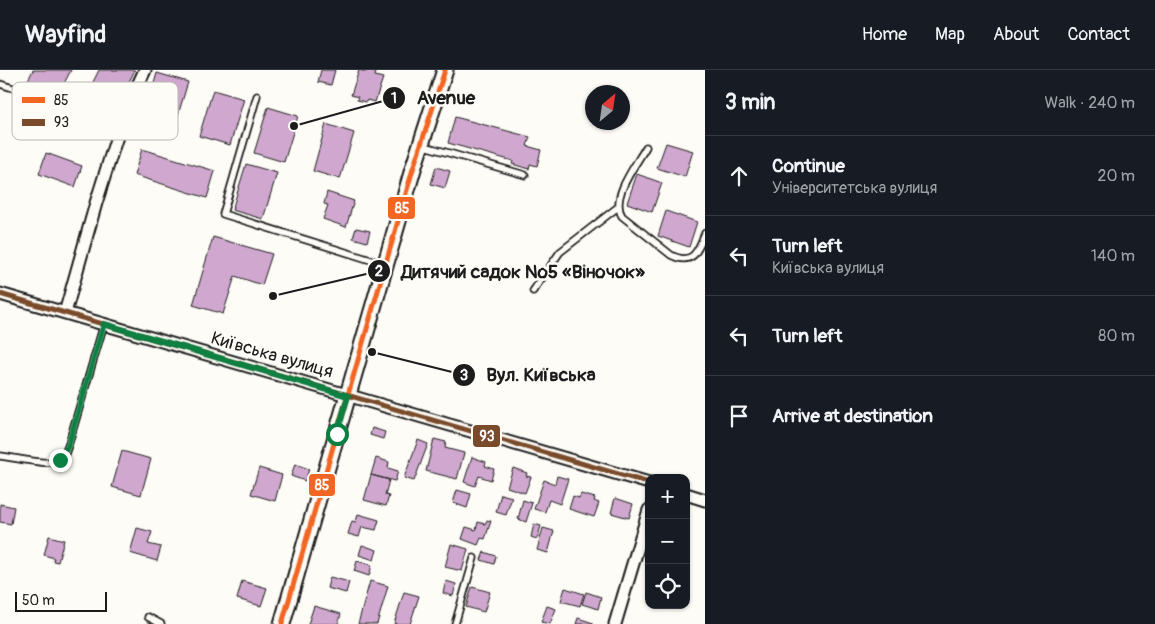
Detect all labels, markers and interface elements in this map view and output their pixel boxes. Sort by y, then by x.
text: Wayfind [25,20,106,49]
text: Home [862,23,907,46]
text: Map [935,23,965,46]
text: About [993,23,1039,46]
text: Contact [1067,23,1130,46]
callout: Avenue [381,81,485,115]
legend [12,82,178,140]
north arrow [585,85,630,130]
text: Avenue [417,86,476,110]
text: 1 [391,89,397,108]
text: 3 min [725,89,775,116]
text: 85 [54,92,69,109]
text: Walk · 240 m [1044,93,1135,113]
text: 93 [54,114,69,131]
text: Continue [772,154,845,178]
icon: ahead [725,162,753,190]
text: 20 m [1097,166,1135,186]
text: Університетська вулиця [772,178,937,198]
line badge: 85 [387,196,416,220]
text: 85 [395,200,410,217]
text: Turn left [772,234,842,258]
icon: left [725,242,753,270]
text: 140 m [1091,246,1135,266]
callout: Дитячий садок №5 «Віночок» [367,254,655,288]
text: Київська вулиця [772,258,884,278]
text: Дитячий садок №5 «Віночок» [400,260,645,284]
text: 2 [375,262,383,281]
icon: left [725,322,753,350]
text: Turn left [772,324,842,348]
text: 80 m [1098,326,1135,346]
street label: Київська вулиця [208,327,336,383]
callout: Вул. Київська [452,358,606,392]
text: Вул. Київська [486,363,596,387]
text: 3 [460,366,468,385]
icon: arrive [725,402,753,430]
text: Arrive at destination [772,404,933,428]
route start [326,423,349,446]
line badge: 93 [472,424,501,448]
text: 93 [479,428,495,445]
route end [49,449,72,472]
line badge: 85 [308,473,336,497]
map controls [645,474,690,609]
button: + [645,474,690,519]
text: 85 [315,477,330,494]
button: − [645,519,690,564]
button: locate [645,564,690,609]
scale bar [15,589,108,612]
text: 50 m [22,592,55,609]

